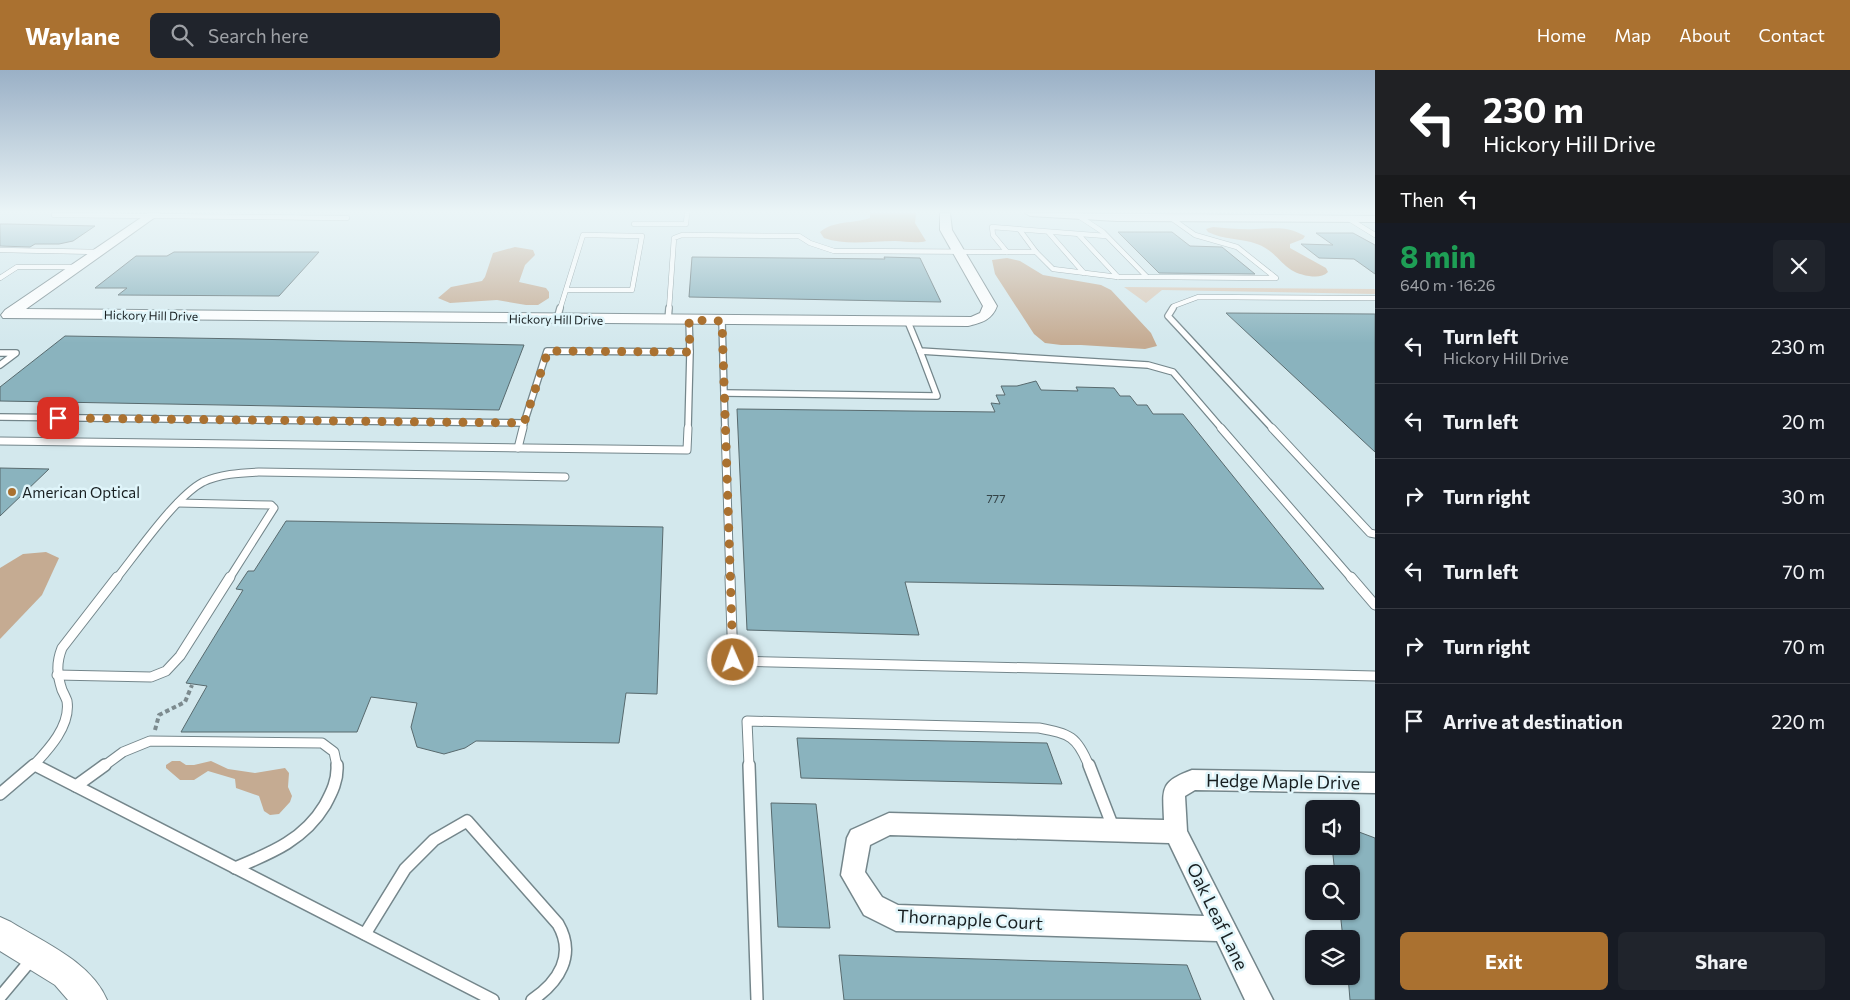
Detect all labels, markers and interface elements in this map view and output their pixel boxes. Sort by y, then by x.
search box [150,13,500,58]
text: Waylane [25,21,120,50]
icon: search [168,21,196,49]
text: Search here [208,24,308,47]
text: Home [1537,24,1586,46]
text: Map [1614,24,1651,46]
text: About [1679,24,1731,46]
text: Contact [1759,24,1825,46]
text: 230 m [1483,87,1584,130]
icon: left [1400,90,1465,155]
text: Hickory Hill Drive [1483,130,1656,157]
icon: left [1454,185,1482,213]
text: Then [1400,188,1444,211]
text: 8 min [1400,237,1476,274]
button: close [1773,240,1825,292]
text: 640 m · 16:26 [1400,275,1496,294]
street label: Hickory Hill Drive [104,307,198,323]
street label: Hickory Hill Drive [509,311,603,327]
text: Turn left [1443,325,1518,348]
icon: left [1400,332,1428,360]
text: 230 m [1771,335,1825,358]
text: Hickory Hill Drive [1443,348,1569,367]
pin [37,397,79,439]
icon: arrive [44,404,72,432]
icon: left [1400,407,1428,435]
text: Turn left [1443,410,1518,433]
text: 20 m [1782,410,1825,433]
icon: right [1400,482,1428,510]
place label: American Optical [22,483,140,501]
text: Turn right [1443,485,1530,508]
text: 30 m [1782,485,1825,508]
marker: American Optical [6,486,18,498]
house number: 777 [986,491,1006,505]
icon: left [1400,557,1428,585]
text: Turn left [1443,560,1518,583]
text: 70 m [1782,560,1825,583]
icon: right [1400,632,1428,660]
position arrow [706,633,758,685]
text: Turn right [1443,635,1530,658]
text: 70 m [1782,635,1825,658]
icon: arrive [1400,707,1428,735]
text: Arrive at destination [1443,710,1623,733]
text: 220 m [1771,710,1825,733]
street label: Hedge Maple Drive [1206,769,1360,793]
map controls [1305,800,1360,985]
button: sound [1305,800,1360,855]
street label: Oak Leaf Lane [1183,859,1253,973]
button: search [1305,865,1360,920]
street label: Thornapple Court [897,904,1043,934]
button: layers [1305,930,1360,985]
button: Exit [1400,932,1608,990]
button: Share [1618,932,1825,990]

